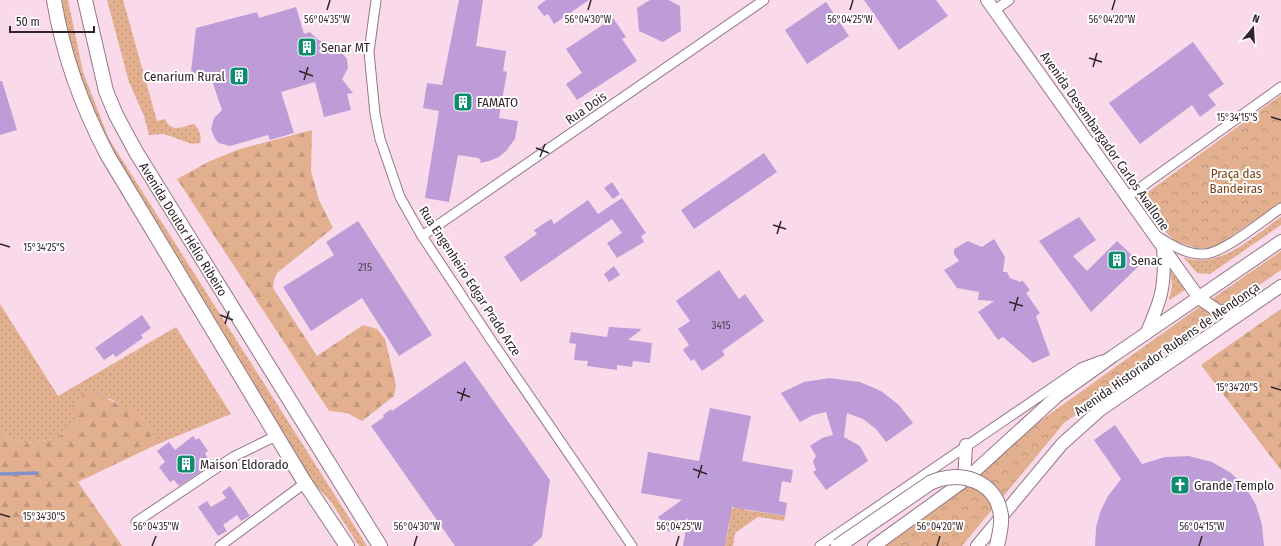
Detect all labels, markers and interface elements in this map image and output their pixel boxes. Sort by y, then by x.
scale bar [10,8,94,34]
north arrow [1233,8,1273,48]
text: N [1251,12,1261,26]
text: 56°04'35"W [304,14,350,26]
text: 56°04'30"W [565,14,612,26]
text: 56°04'25"W [827,14,873,26]
text: 56°04'20"W [1089,14,1136,26]
text: 50 m [16,15,40,29]
building icon: Senar MT [296,36,318,58]
place label: Senar MT [321,40,370,55]
street label: Avenida Desembargador Carlos Avallone [1037,49,1173,233]
building icon: Cenarium Rural [228,65,250,87]
place label: Cenarium Rural [144,69,226,84]
street label: Rua Dois [563,88,610,127]
building icon: FAMATO [452,91,474,113]
place label: FAMATO [477,95,518,110]
text: 15°34'15"S [1217,112,1257,124]
street label: Avenida Doutor Hélio Ribeiro [137,159,231,299]
park label: Praça das Bandeiras [1210,166,1263,196]
street label: Rua Engenheiro Edgar Prado Arze [416,203,524,359]
text: 15°34'25"S [23,242,65,254]
building icon: Senac [1106,249,1128,271]
place label: Senac [1131,253,1163,268]
house number: 215 [358,261,372,274]
street label: Avenida Historiador Rubens de Mendonça [1071,279,1263,419]
house number: 3415 [712,319,730,332]
text: 15°34'20"S [1216,382,1258,394]
building icon: Maison Eldorado [175,453,197,475]
place label: Maison Eldorado [200,457,289,472]
church icon: Grande Templo [1169,474,1191,496]
place label: Grande Templo [1194,478,1274,493]
text: 15°34'30"S [23,511,65,523]
text: 56°04'35"W [133,521,179,533]
text: 56°04'30"W [394,521,441,533]
text: 56°04'25"W [656,521,702,533]
text: 56°04'20"W [917,521,964,533]
text: 56°04'15"W [1179,521,1225,533]

